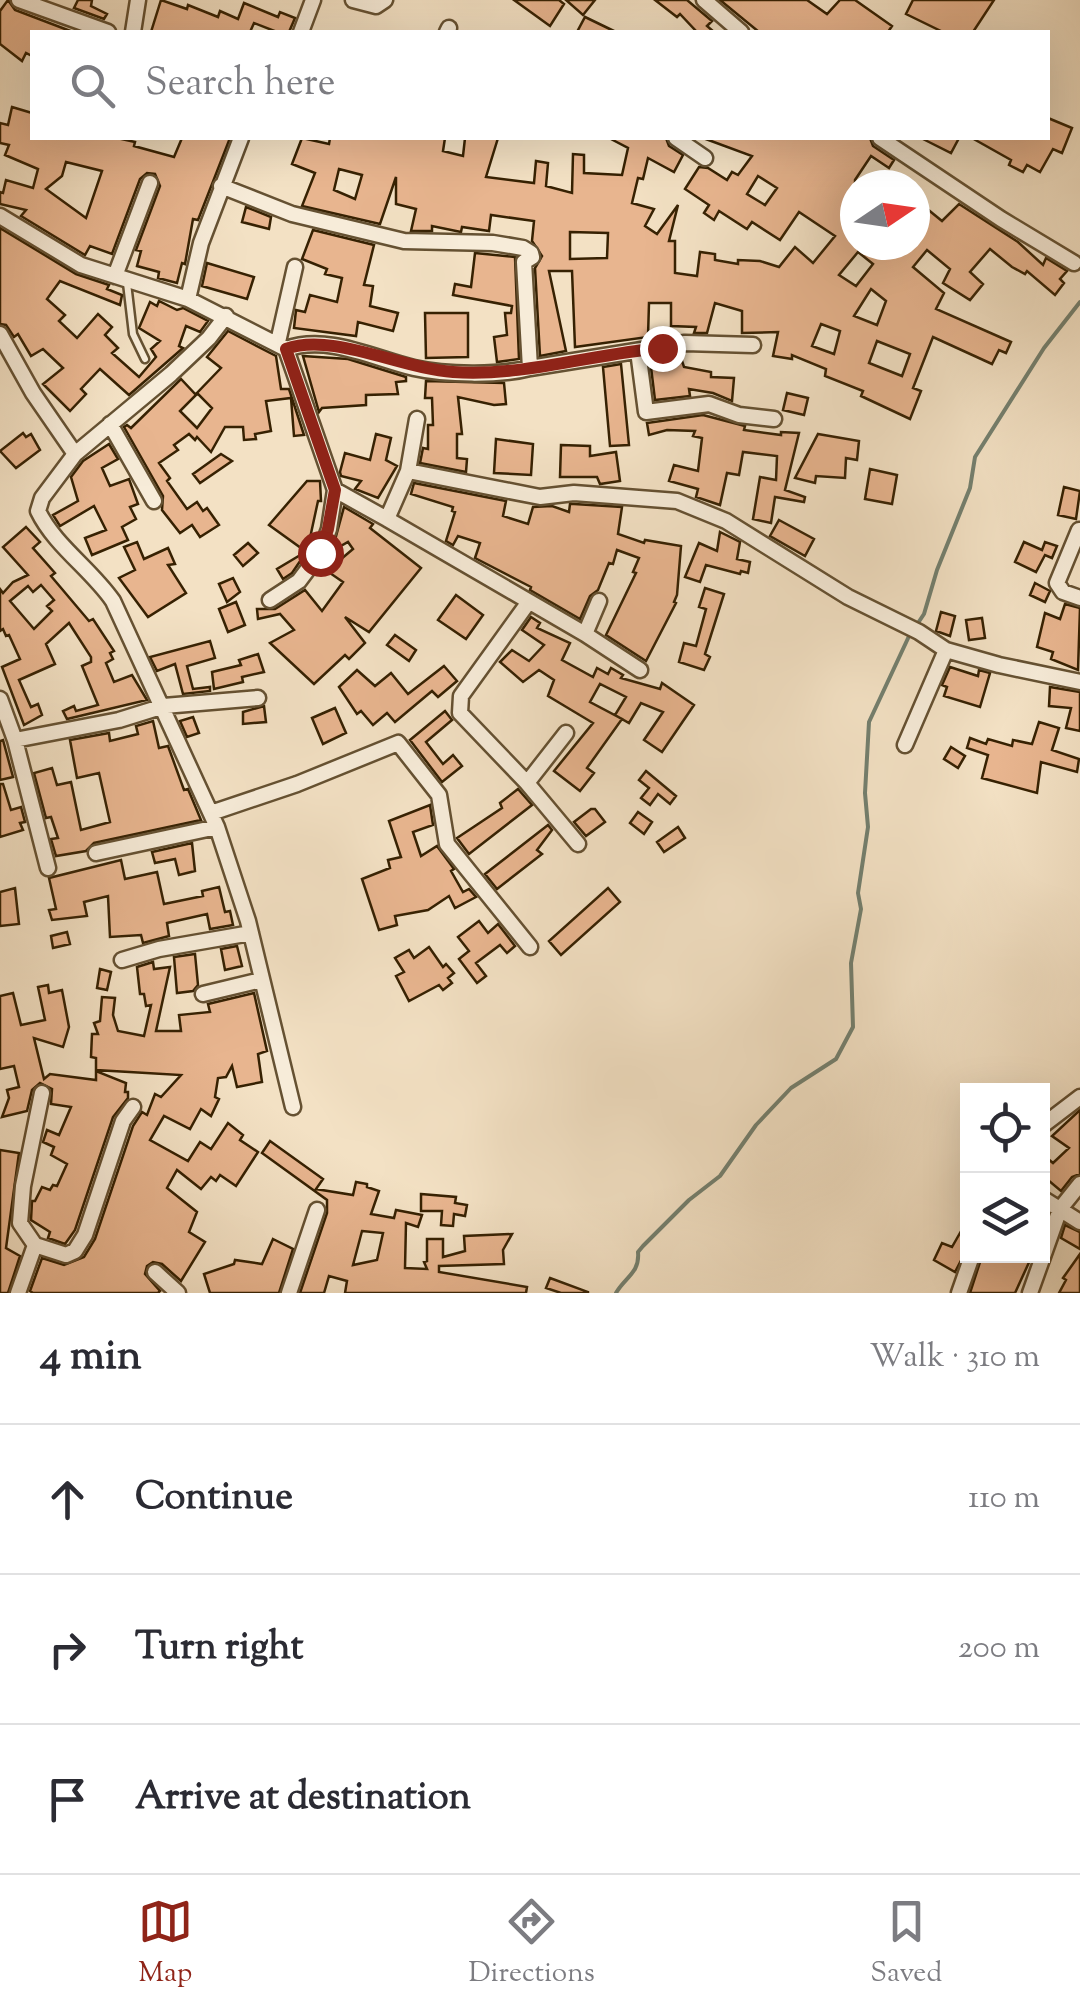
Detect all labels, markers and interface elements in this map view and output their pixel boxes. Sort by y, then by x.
search box [30,30,1050,140]
icon: search [65,58,120,113]
text: Search here [145,58,336,112]
north arrow [840,170,930,260]
route end [640,326,686,372]
route start [298,531,344,577]
map controls [960,1083,1050,1263]
button: locate [960,1083,1050,1173]
button: layers [960,1173,1050,1263]
text: 4 min [40,1328,142,1388]
text: Walk · 310 m [870,1335,1040,1381]
icon: ahead [40,1472,95,1527]
text: Continue [135,1472,293,1526]
text: 110 m [968,1476,1040,1522]
icon: right [40,1622,95,1677]
text: Turn right [135,1622,303,1676]
text: 200 m [958,1626,1040,1672]
icon: arrive [40,1772,95,1827]
text: Arrive at destination [135,1772,471,1826]
tab: Map [138,1894,193,1994]
tab: Directions [468,1894,595,1994]
tab: Saved [870,1894,942,1994]

